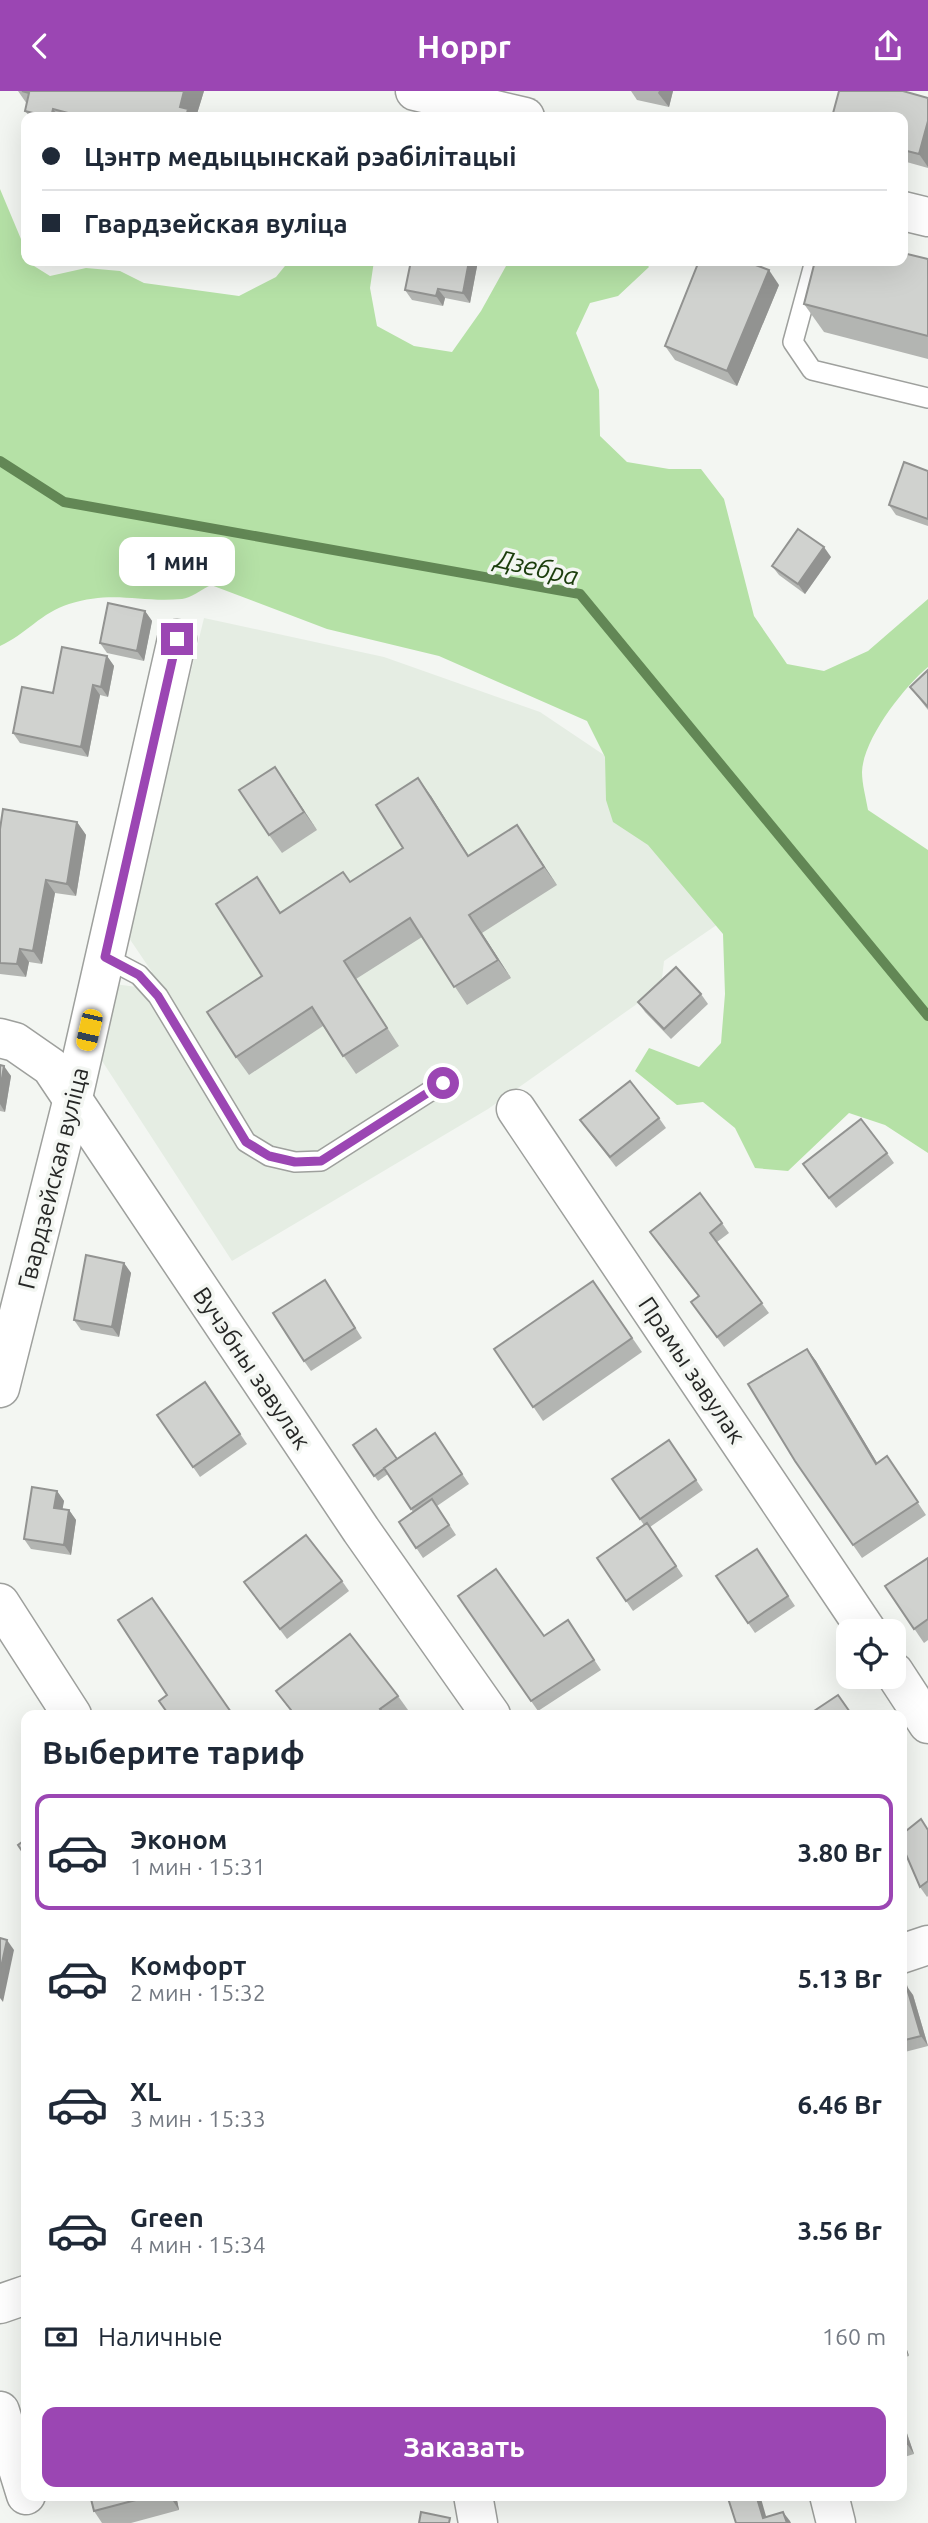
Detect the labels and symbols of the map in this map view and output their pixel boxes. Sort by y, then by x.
callout: 1 мин [119,538,235,587]
water label: Дзебра [490,543,581,591]
route end [161,623,193,655]
car [75,1007,104,1053]
street label: Гвардзейская вуліца [12,1064,94,1292]
route start [427,1067,459,1099]
street label: Вучэбны завулак [188,1282,316,1454]
street label: Прамы завулак [633,1292,751,1448]

